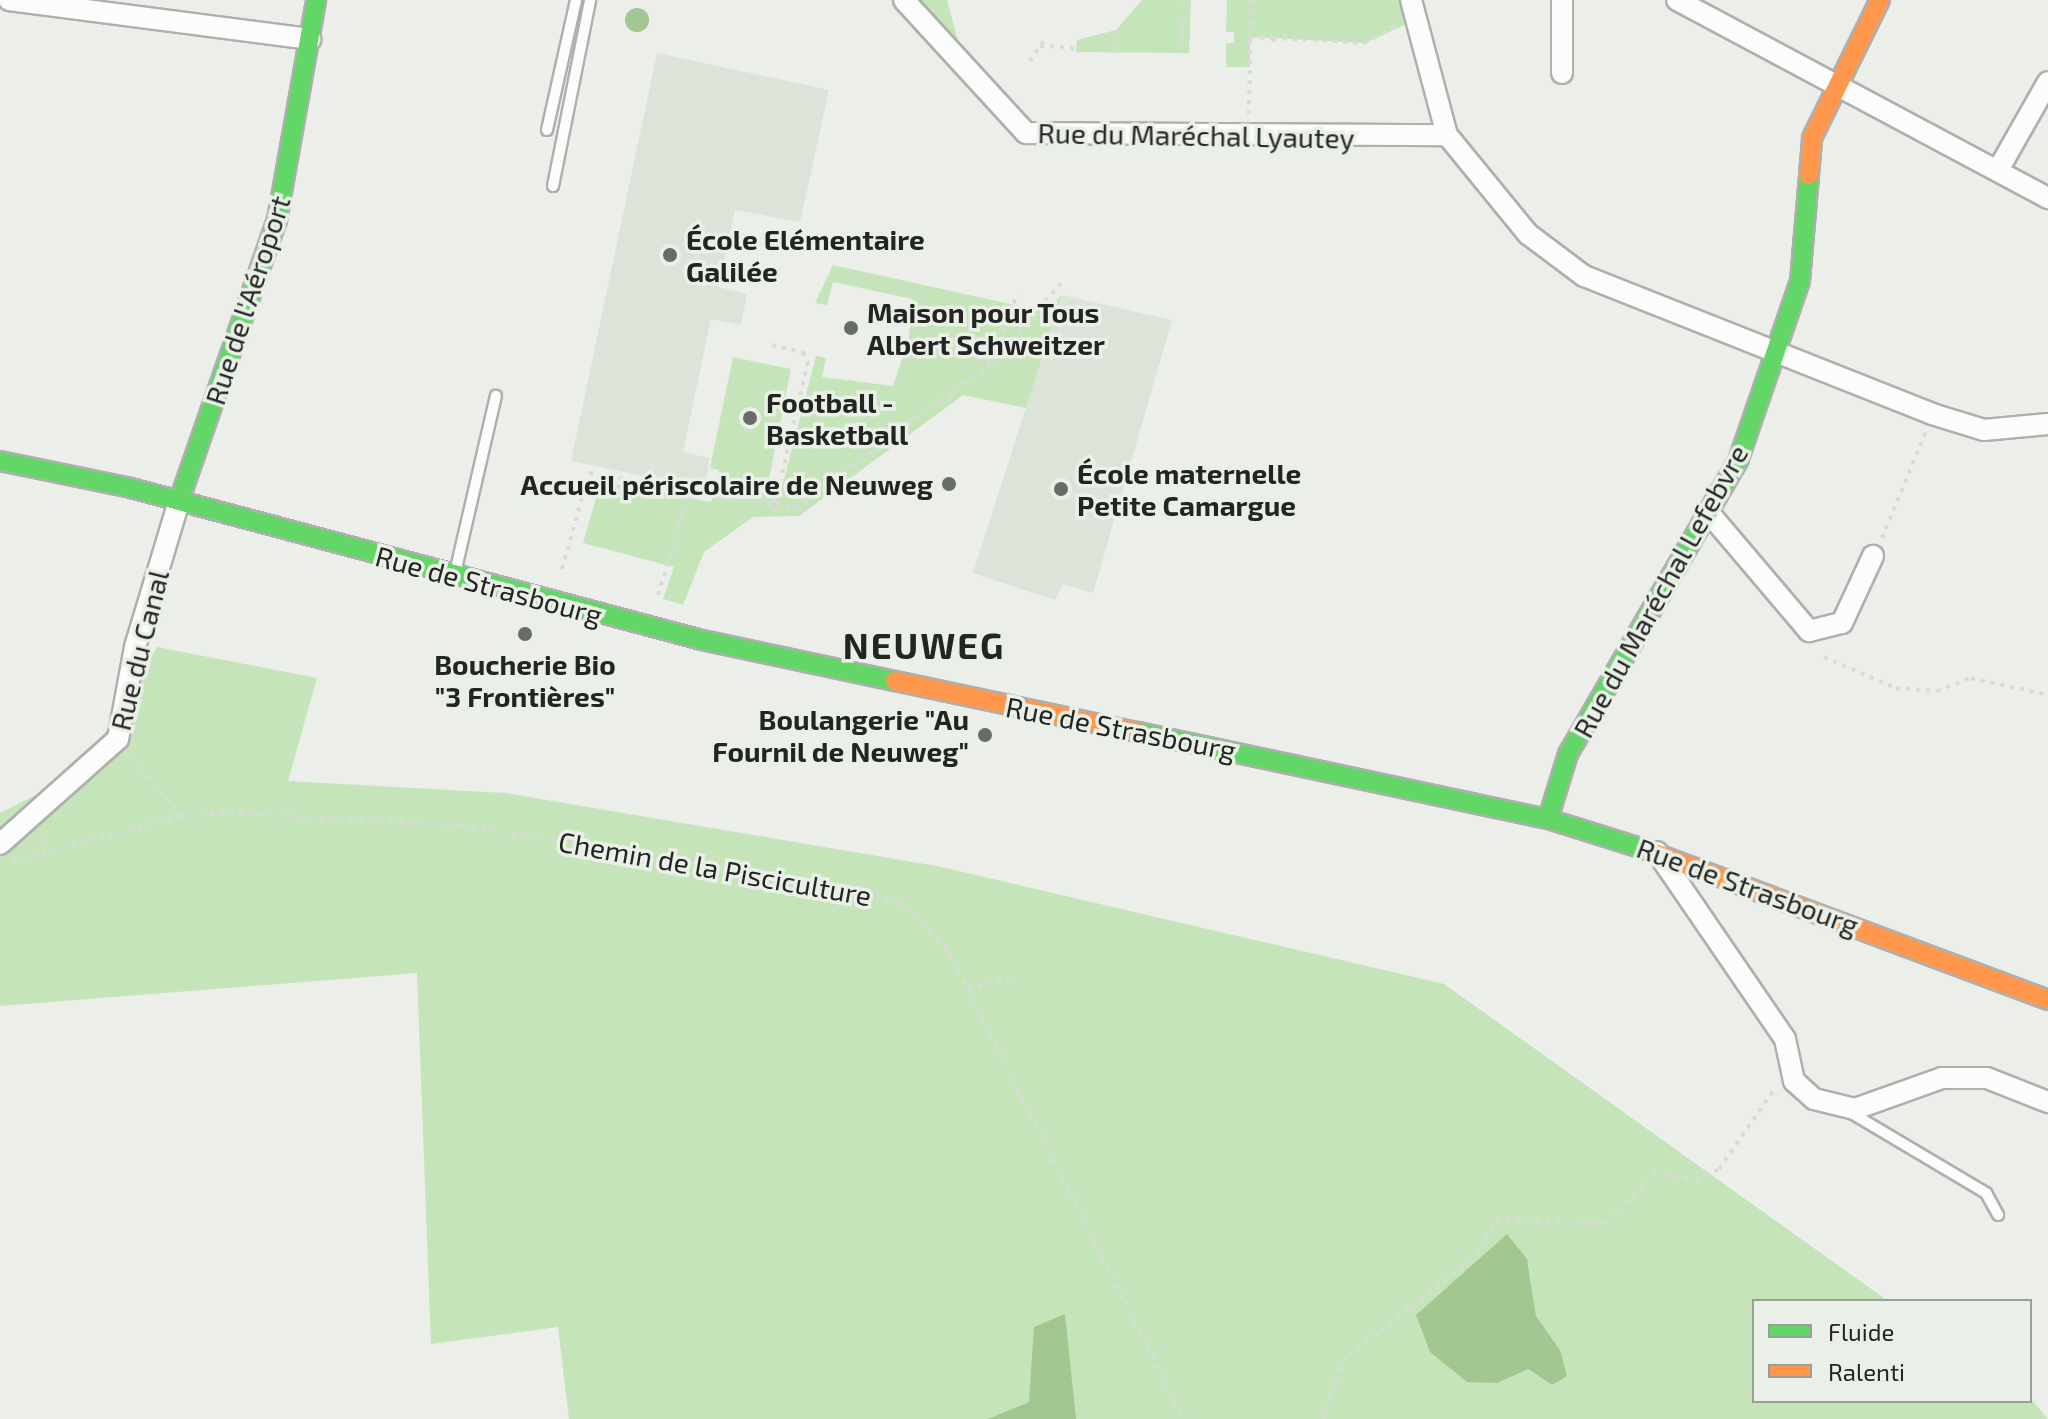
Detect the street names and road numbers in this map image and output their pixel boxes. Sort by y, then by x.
street label: Rue du Maréchal Lyautey [1037,115,1355,155]
street label: Rue de l'Aéroport [197,191,297,409]
street label: Rue du Maréchal Lefebvre [1565,439,1755,743]
street label: Rue de Strasbourg [372,539,606,631]
street label: Rue du Canal [103,566,175,734]
street label: Rue de Strasbourg [1003,689,1239,767]
street label: Chemin de la Pisciculture [556,824,874,912]
street label: Rue de Strasbourg [1633,830,1863,942]

